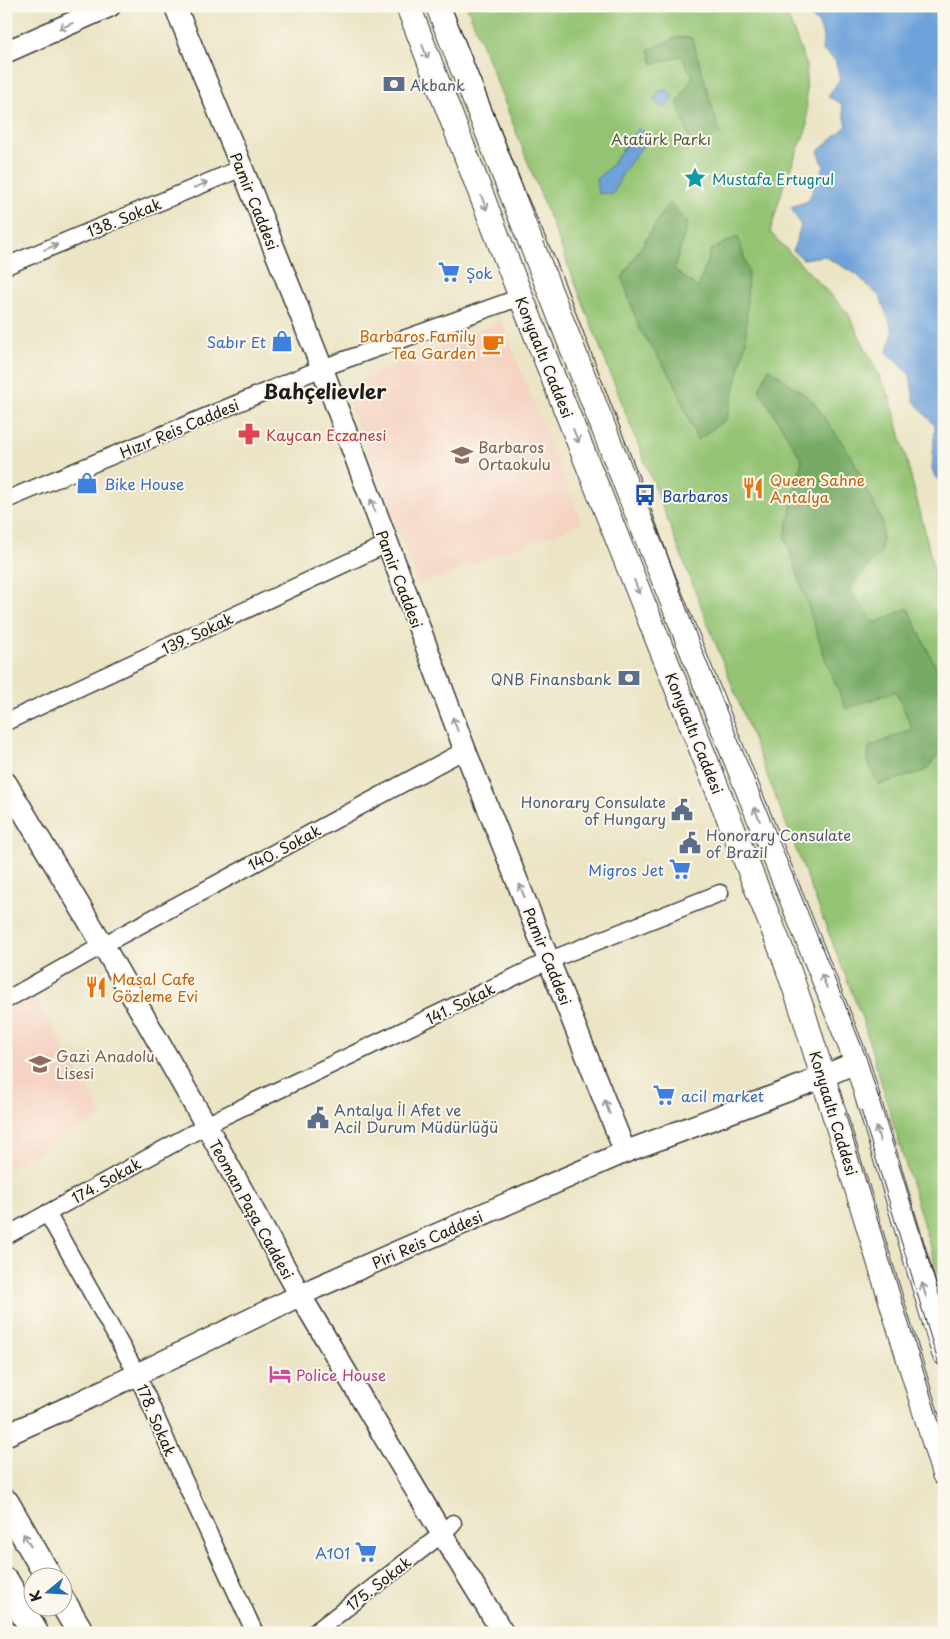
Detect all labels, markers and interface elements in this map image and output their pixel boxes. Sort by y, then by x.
one-way arrow [58,22,73,31]
one-way arrow [421,44,431,59]
bank icon: Akbank [381,71,407,97]
place label: Akbank [410,73,465,96]
park label: Atatürk Parkı [611,127,711,150]
street label: Pamir Caddesi [225,149,285,253]
place icon: Mustafa Ertugrul [682,165,708,191]
place label: Mustafa Ertugrul [712,167,834,190]
one-way arrow [194,180,209,189]
street label: 138. Sokak [83,191,165,242]
one-way arrow [480,195,490,210]
one-way arrow [43,242,58,252]
supermarket icon: Şok [436,259,462,285]
place label: Şok [466,261,493,284]
street label: Konyaaltı Caddesi [510,293,580,421]
place label: Barbaros Family Tea Garden [359,324,476,364]
shop icon: Sabır Et [269,328,295,354]
place label: Sabır Et [207,330,266,353]
cafe icon: Barbaros Family Tea Garden [480,331,506,357]
district label: Bahçelievler [263,376,387,406]
street label: Hızır Reis Caddesi [116,393,242,463]
pharmacy icon: Kaycan Eczanesi [236,421,262,447]
place label: Kaycan Eczanesi [266,423,387,446]
one-way arrow [573,428,582,443]
place label: Barbaros Ortaokulu [478,435,551,475]
school or university icon: Barbaros Ortaokulu [449,442,475,468]
place label: Queen Sahne Antalya [770,468,865,508]
shop icon: Bike House [74,470,100,496]
place label: Bike House [104,472,184,495]
restaurant icon: Queen Sahne Antalya [740,475,766,501]
bus stop icon: Barbaros [632,482,658,508]
place label: Barbaros [662,484,728,507]
one-way arrow [368,499,377,514]
street label: Pamir Caddesi [371,527,429,631]
one-way arrow [633,579,642,594]
street label: 139. Sokak [157,606,237,660]
bank icon: QNB Finansbank [616,665,642,691]
place label: QNB Finansbank [491,667,612,690]
street label: Konyaaltı Caddesi [660,669,730,797]
one-way arrow [450,716,459,732]
place label: Honorary Consulate of Hungary [521,790,666,830]
public building icon: Honorary Consulate of Hungary [669,797,695,823]
one-way arrow [752,806,761,822]
street label: 140. Sokak [243,818,325,876]
place label: Honorary Consulate of Brazil [706,823,851,863]
public building icon: Honorary Consulate of Brazil [677,830,703,856]
supermarket icon: Migros Jet [667,856,693,882]
place label: Migros Jet [588,858,664,881]
one-way arrow [517,884,526,899]
street label: Pamir Caddesi [518,904,578,1008]
place label: Masal Cafe Gözleme Evi [112,967,198,1007]
restaurant icon: Masal Cafe Gözleme Evi [83,974,109,1000]
one-way arrow [819,974,828,989]
street label: 141. Sokak [422,976,499,1030]
place label: Gazi Anadolu Lisesi [56,1044,155,1084]
street label: Konyaaltı Caddesi [804,1048,864,1178]
school or university icon: Gazi Anadolu Lisesi [27,1051,53,1077]
supermarket icon: acil market [651,1082,677,1108]
place label: acil market [681,1084,764,1107]
place label: Antalya İl Afet ve Acil Durum Müdürlüğü [334,1098,498,1138]
one-way arrow [602,1100,611,1115]
public building icon: Antalya İl Afet ve Acil Durum Müdürlüğü [305,1105,331,1131]
one-way arrow [872,1126,882,1142]
street label: Teoman Paşa Caddesi [204,1135,300,1283]
street label: 174. Sokak [67,1151,145,1209]
street label: Piri Reis Caddesi [368,1204,486,1274]
one-way arrow [919,1282,929,1298]
hotel icon: Police House [267,1361,293,1387]
place label: Police House [296,1363,386,1386]
street label: 178. Sokak [131,1380,183,1460]
one-way arrow [22,1533,32,1547]
supermarket icon: A101 [353,1539,379,1565]
place label: A101 [315,1541,350,1564]
street label: 175. Sokak [340,1550,416,1616]
north arrow [22,1566,72,1616]
text: K [24,1588,47,1604]

